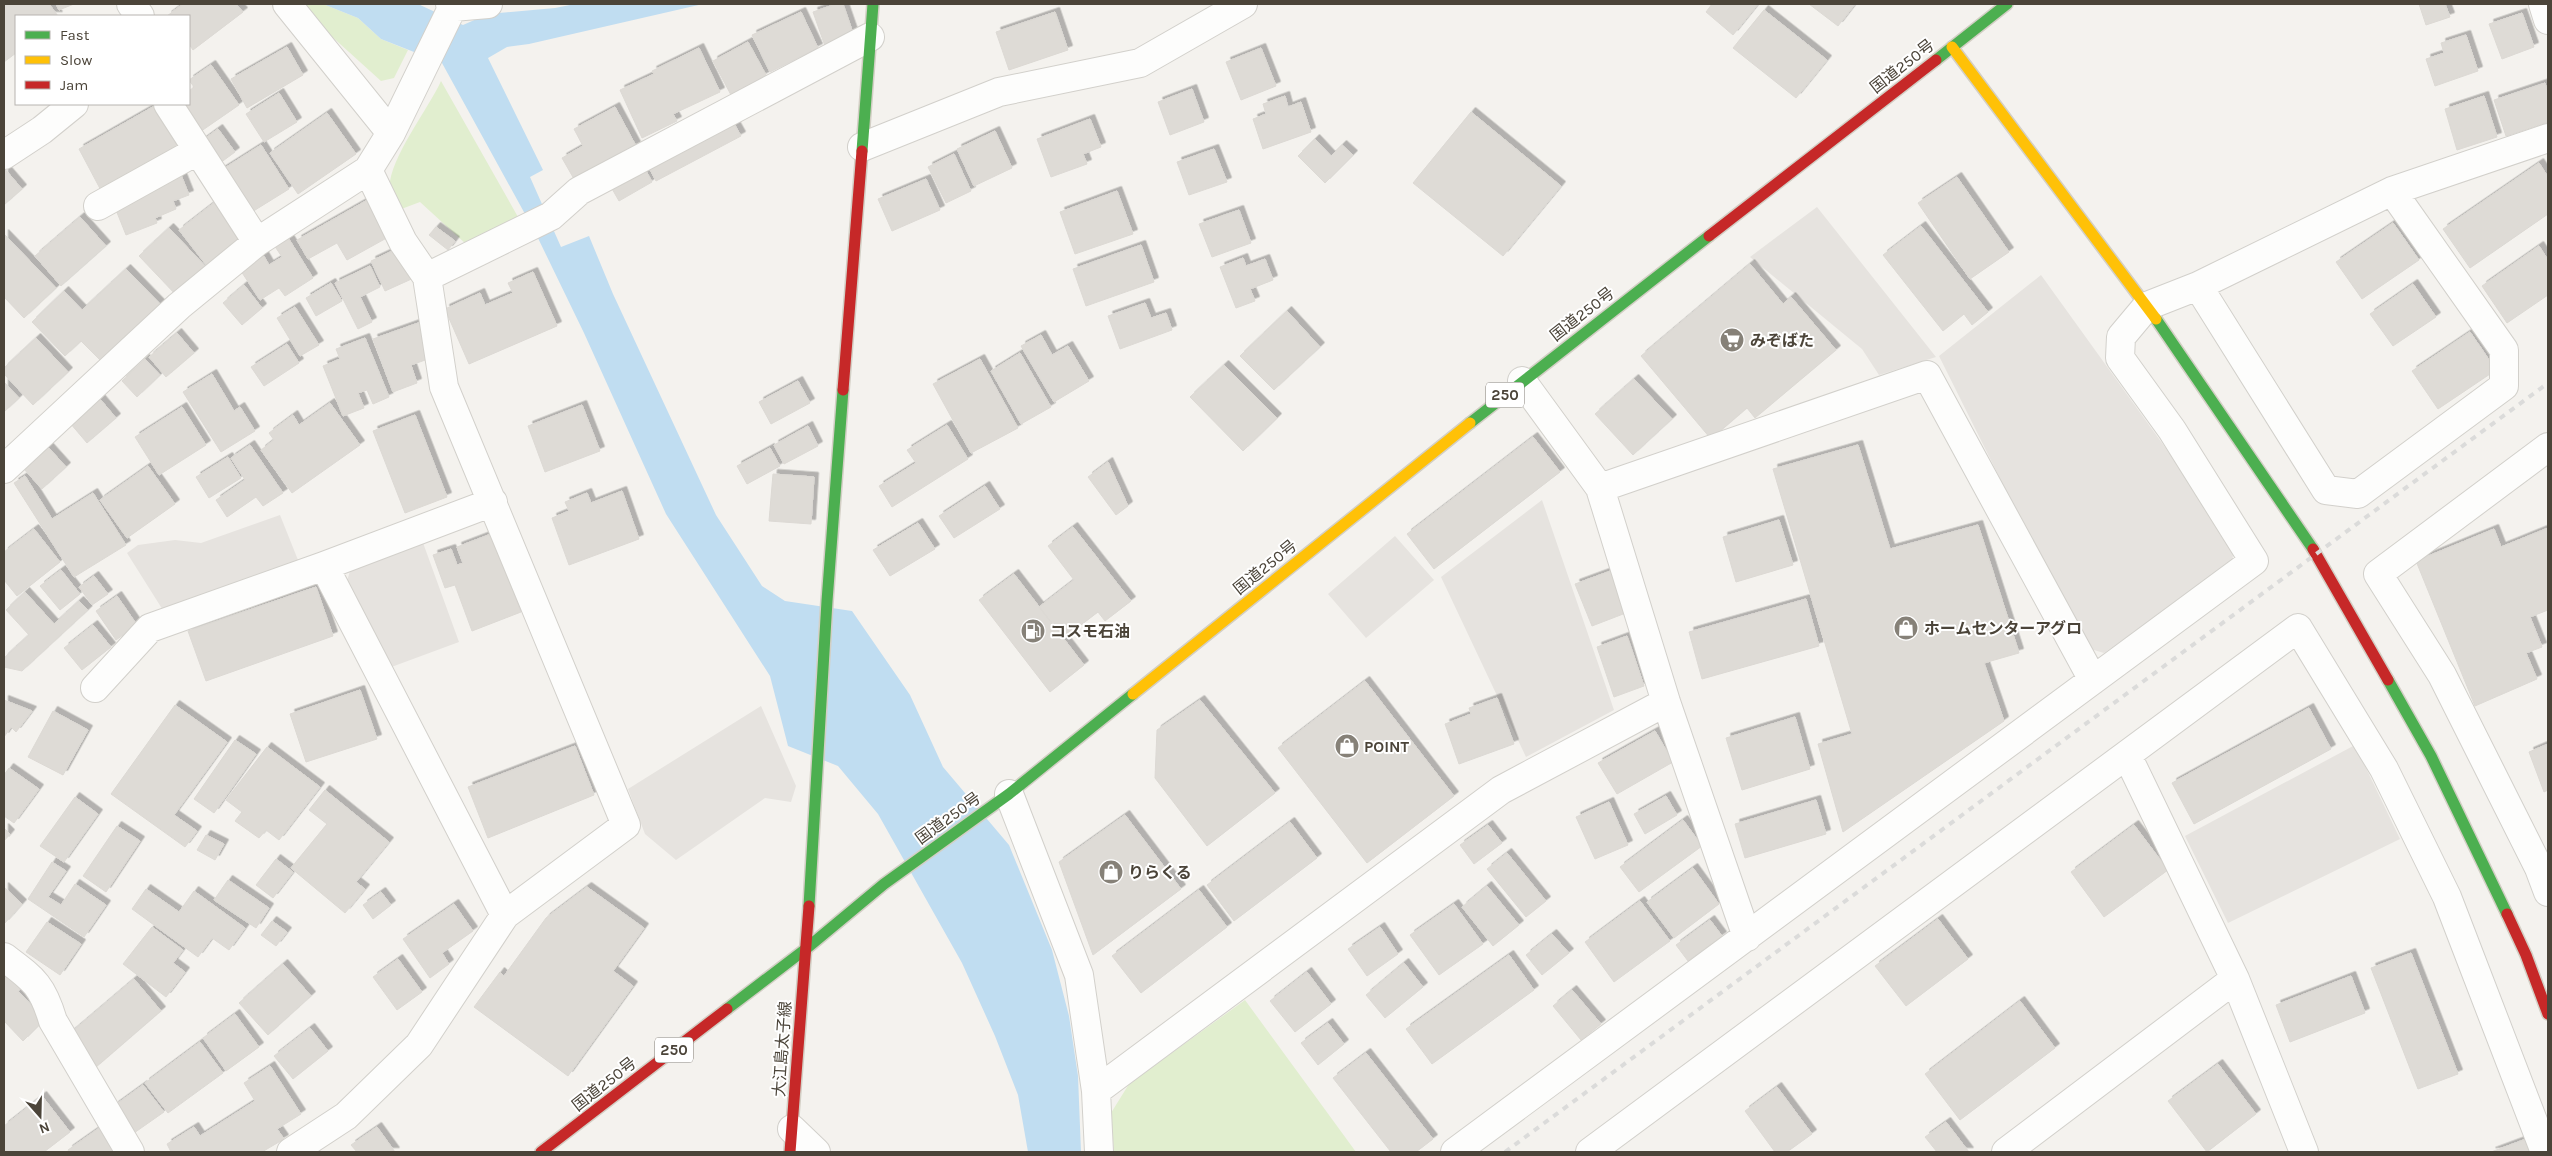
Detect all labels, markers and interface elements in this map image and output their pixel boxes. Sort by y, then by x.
legend [15,15,190,105]
text: Fast [60,26,90,44]
street label: 国道250号 [1866,35,1938,97]
text: Slow [60,51,92,69]
text: Jam [60,76,88,94]
street label: 国道250号 [1546,283,1618,345]
supermarket icon: みぞばた [1719,327,1745,353]
place label: みぞばた [1750,331,1814,350]
road number: 250 [1486,382,1524,408]
street label: 国道250号 [1230,536,1300,598]
shop icon: ホームセンターアグロ [1893,615,1919,641]
fuel station icon: コスモ石油 [1020,618,1046,644]
place label: ホームセンターアグロ [1924,619,2082,638]
place label: コスモ石油 [1050,622,1130,641]
shop icon: POINT [1334,733,1360,759]
place label: POINT [1364,737,1410,756]
street label: 国道250号 [912,788,984,848]
shop icon: りらくる [1098,859,1124,885]
place label: りらくる [1128,863,1192,882]
street label: 大江島太子線 [769,1000,795,1098]
road number: 250 [655,1038,693,1062]
street label: 国道250号 [568,1053,640,1115]
north arrow [15,1091,65,1141]
text: N [37,1118,52,1137]

